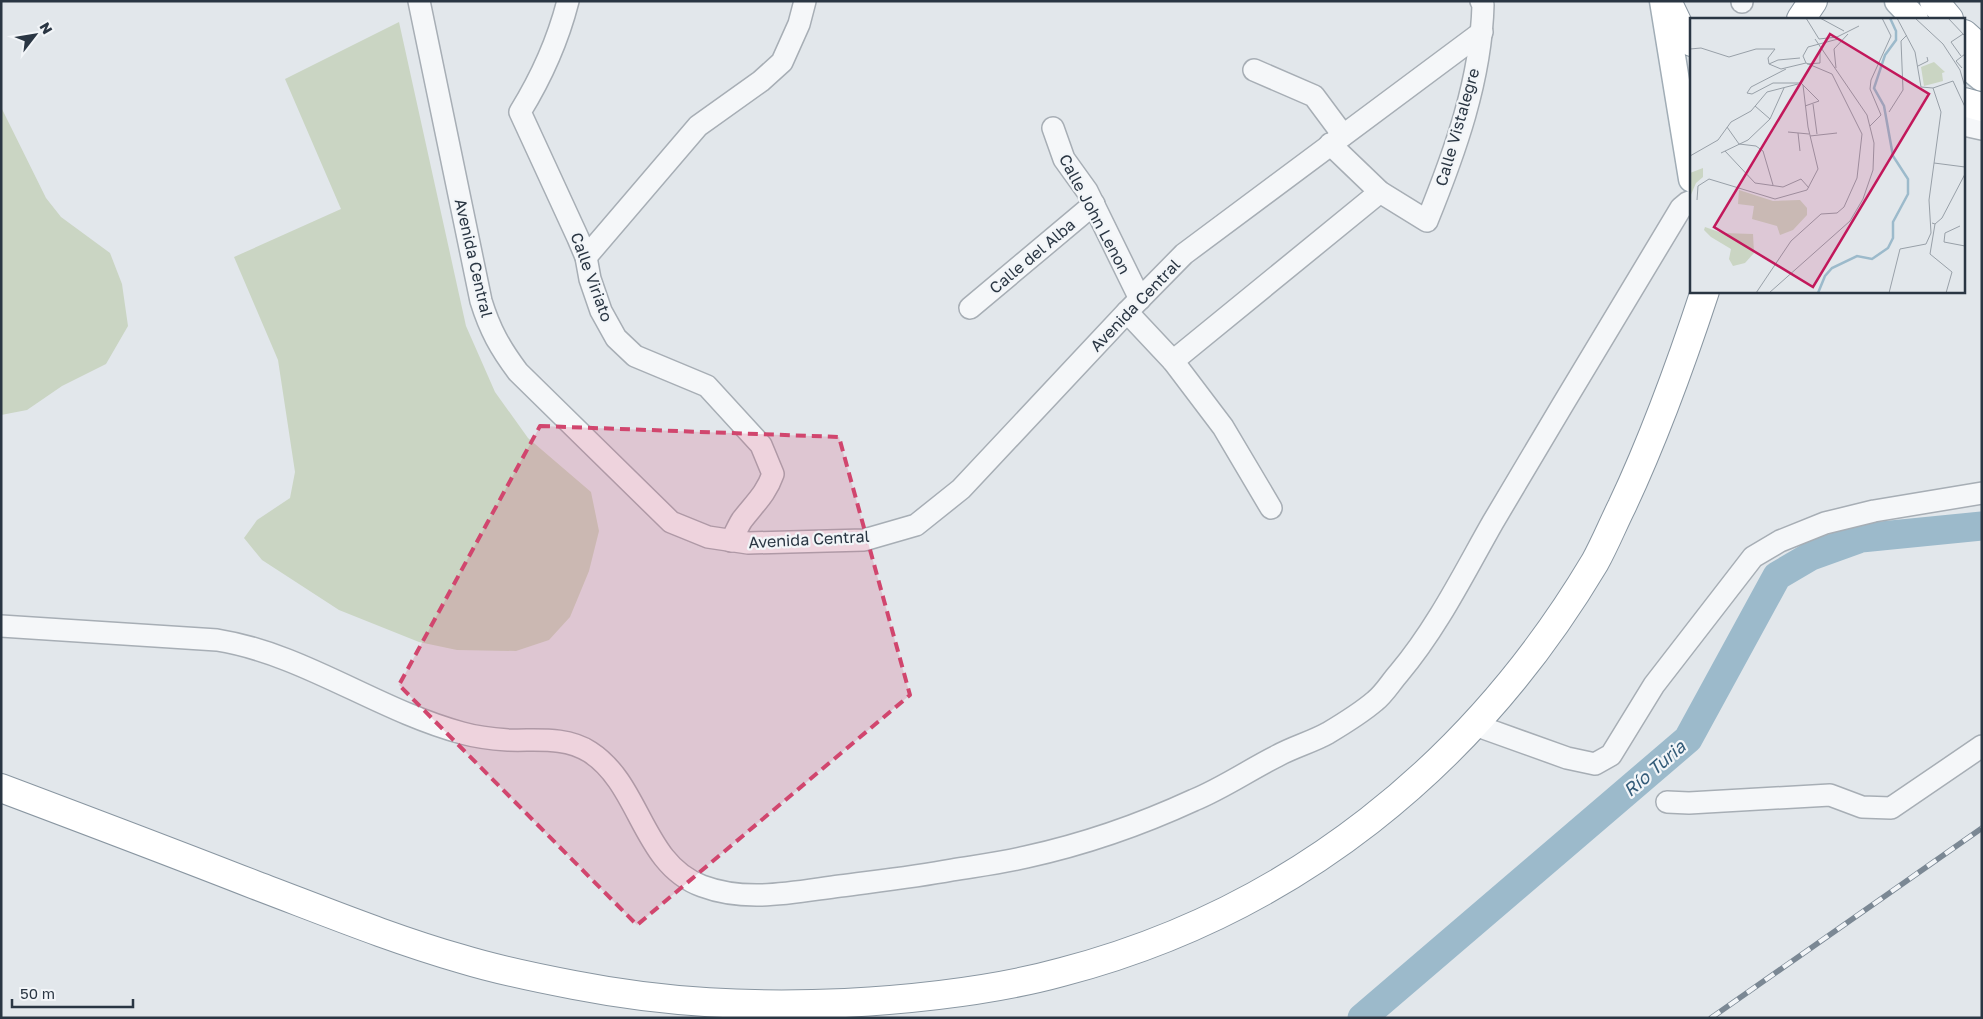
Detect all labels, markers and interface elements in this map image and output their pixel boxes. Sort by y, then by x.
north arrow [10,10,60,60]
inset map [1690,18,1966,292]
text: N [37,19,57,37]
street label: Calle Vistalegre [1431,66,1483,188]
street label: Calle John Lenon [1055,151,1135,277]
street label: Avenida Central [451,197,497,319]
street label: Calle del Alba [985,214,1079,298]
street label: Calle Viriato [567,230,617,324]
street label: Avenida Central [1086,254,1184,356]
street label: Avenida Central [748,526,870,552]
water label: Río Turia [1619,735,1690,801]
scale bar [12,976,134,1008]
text: 50 m [20,984,55,1002]

